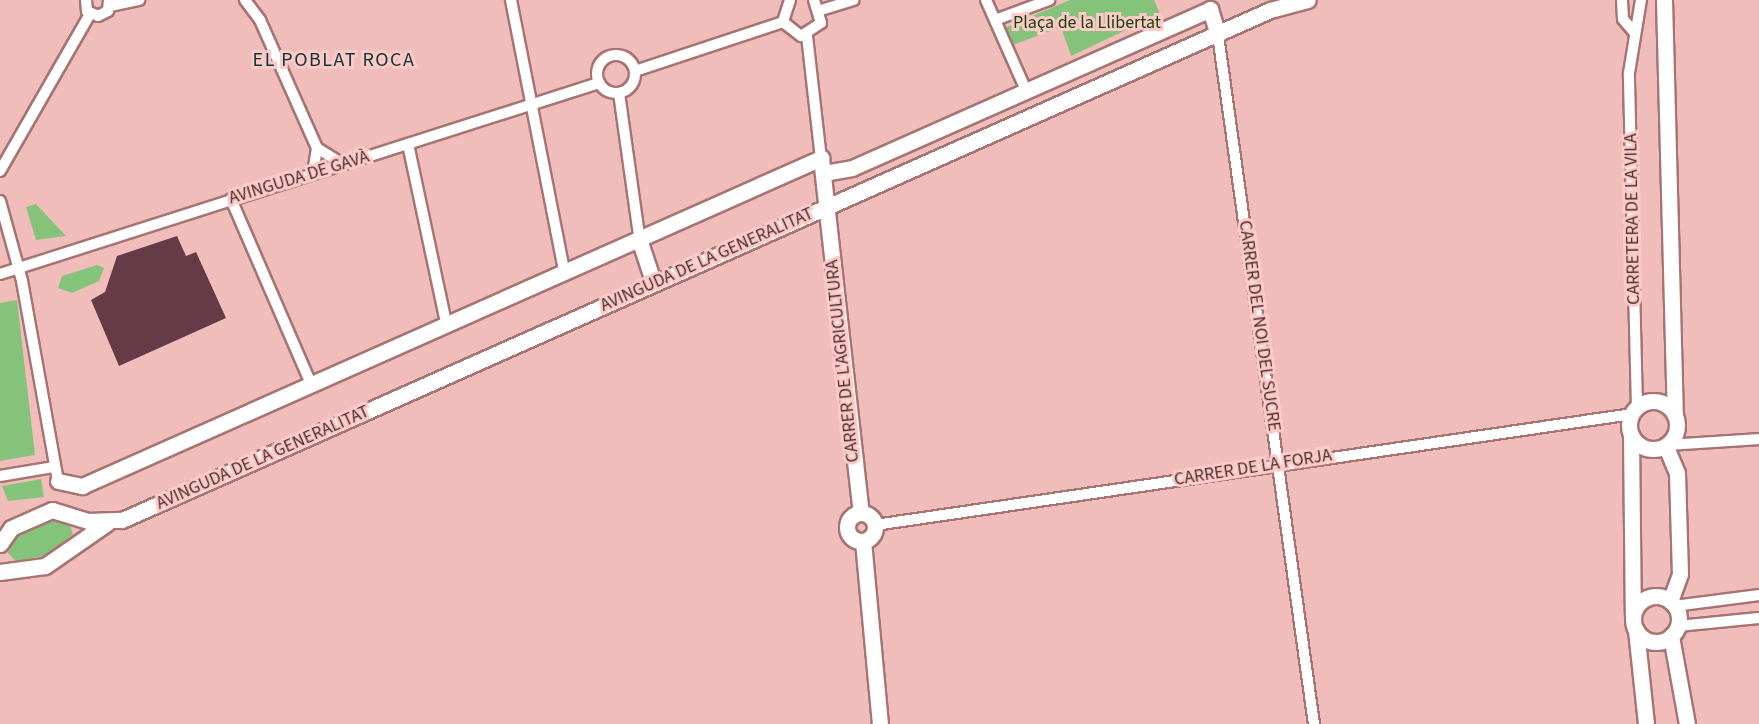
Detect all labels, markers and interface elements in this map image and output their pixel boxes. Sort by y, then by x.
park label: Plaça de la Llibertat [1013,12,1161,34]
district label: EL POBLAT ROCA [253,48,415,72]
street label: CARRETERA DE LA VILA [1621,133,1645,305]
street label: AVINGUDA DE GAVÀ [226,146,372,210]
street label: AVINGUDA DE LA GENERALITAT [597,203,817,317]
street label: CARRER DEL NOI DEL SUCRE [1233,219,1285,433]
street label: CARRER DE L'AGRICULTURA [822,259,864,463]
street label: AVINGUDA DE LA GENERALITAT [153,401,373,515]
street label: CARRER DE LA FORJA [1173,445,1333,491]

